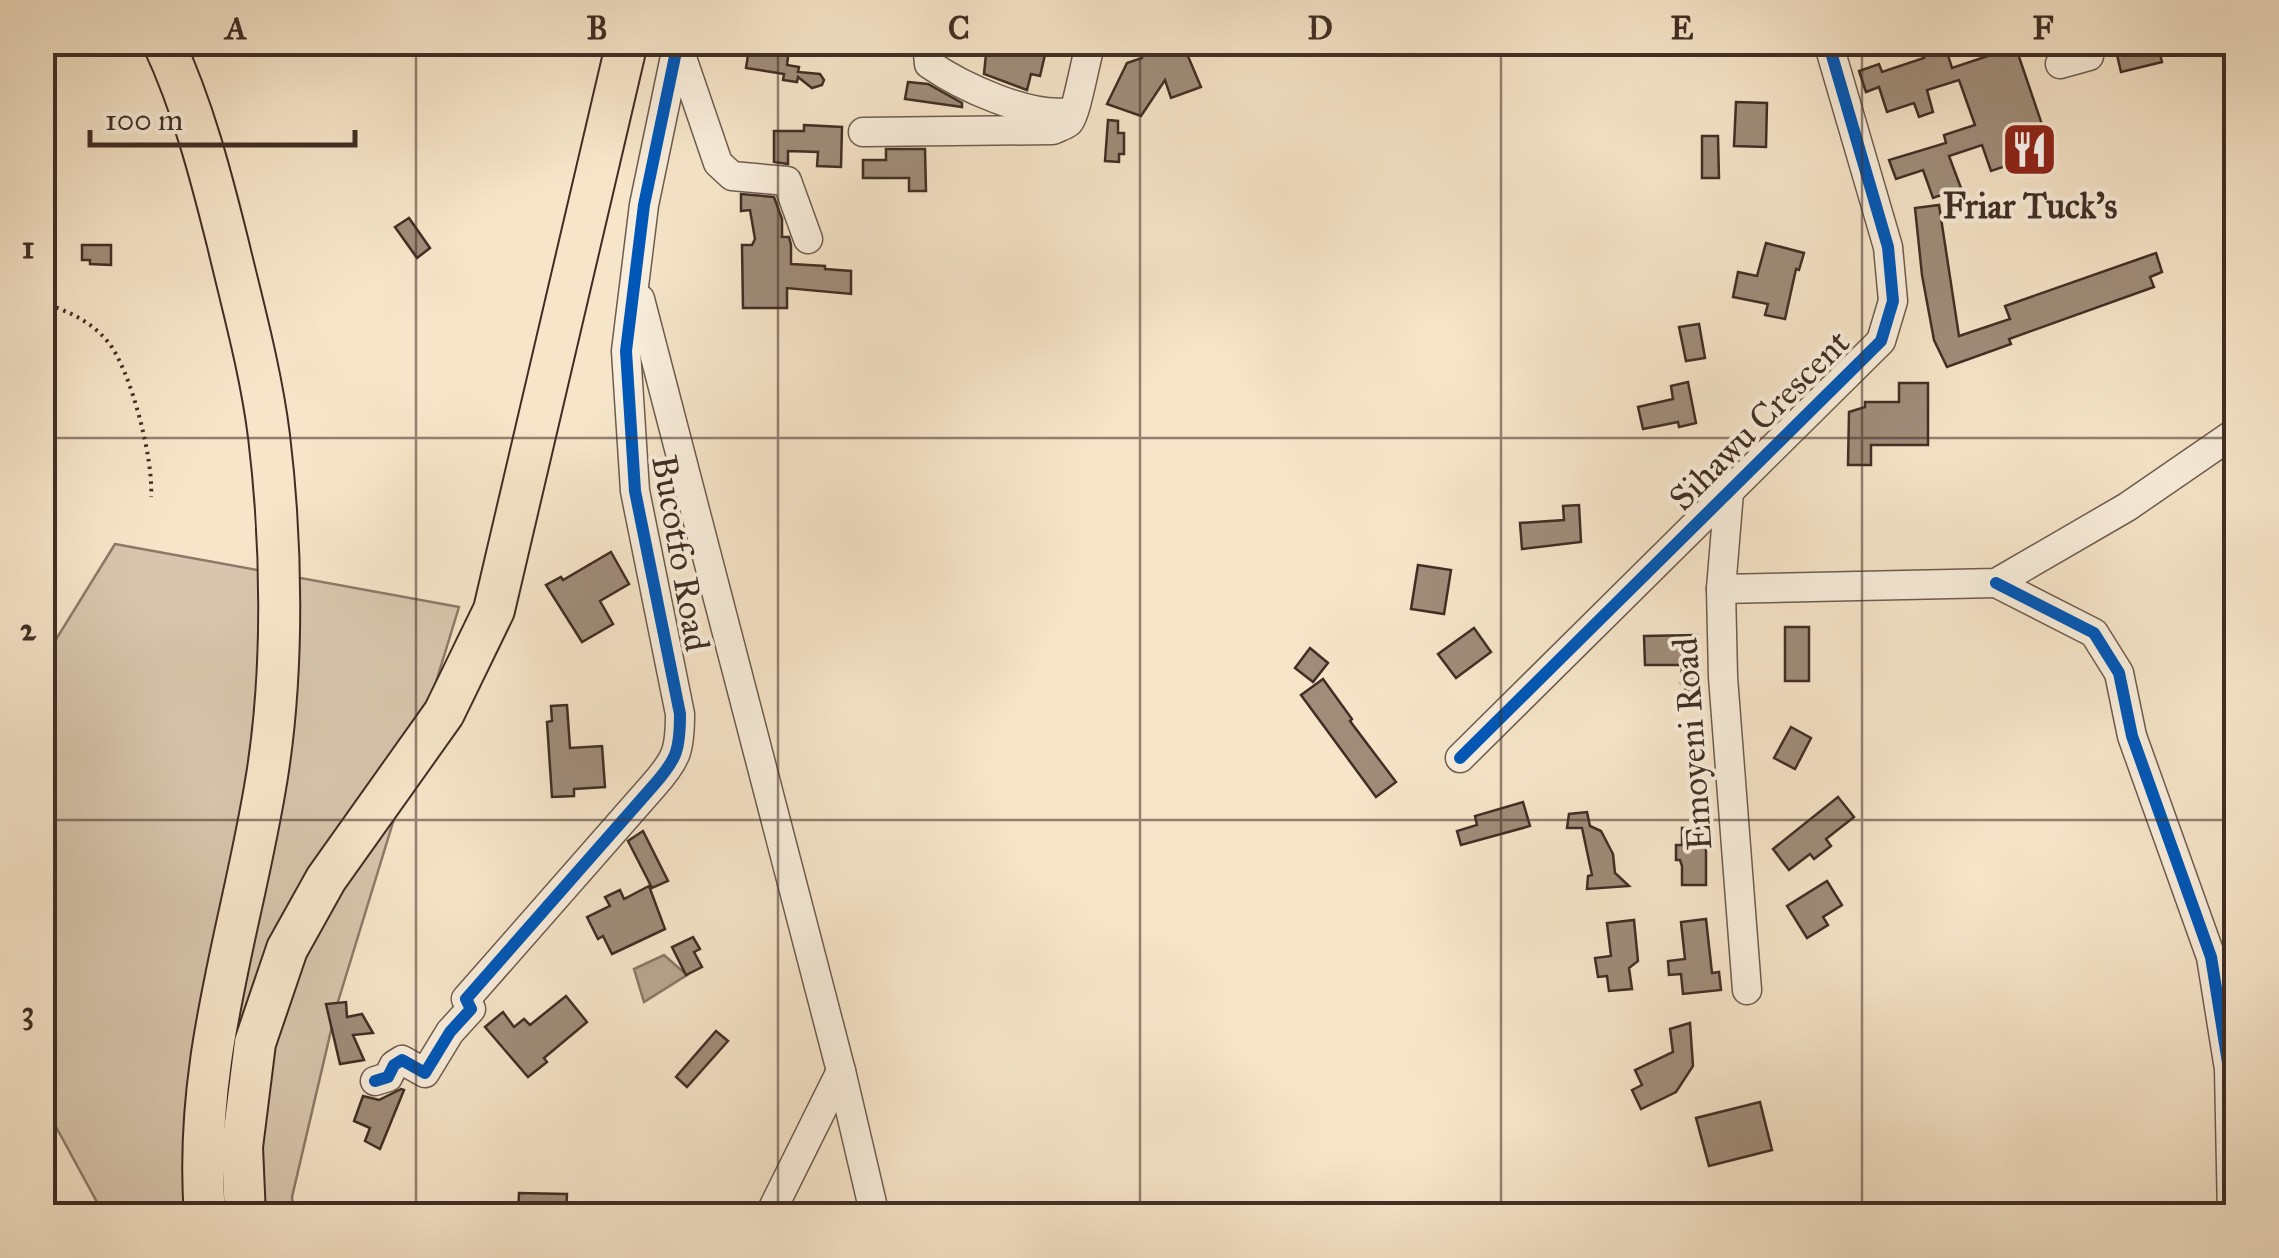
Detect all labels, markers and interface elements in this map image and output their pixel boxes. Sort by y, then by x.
text: A [223,9,247,48]
text: B [586,9,608,48]
text: C [948,9,970,48]
text: D [1307,9,1333,48]
text: E [1671,9,1694,48]
text: F [2033,9,2054,48]
scale bar [90,85,355,147]
text: 100 m [105,102,183,138]
restaurant icon: Friar Tuck's [2000,120,2060,180]
place label: Friar Tuck's [1943,185,2118,228]
text: 1 [22,228,35,267]
street label: Sihawu Crescent [1660,321,1859,520]
street label: Bucotfo Road [642,452,719,655]
text: 2 [20,610,37,649]
street label: Emoyeni Road [1664,636,1721,852]
text: 3 [22,993,34,1032]

